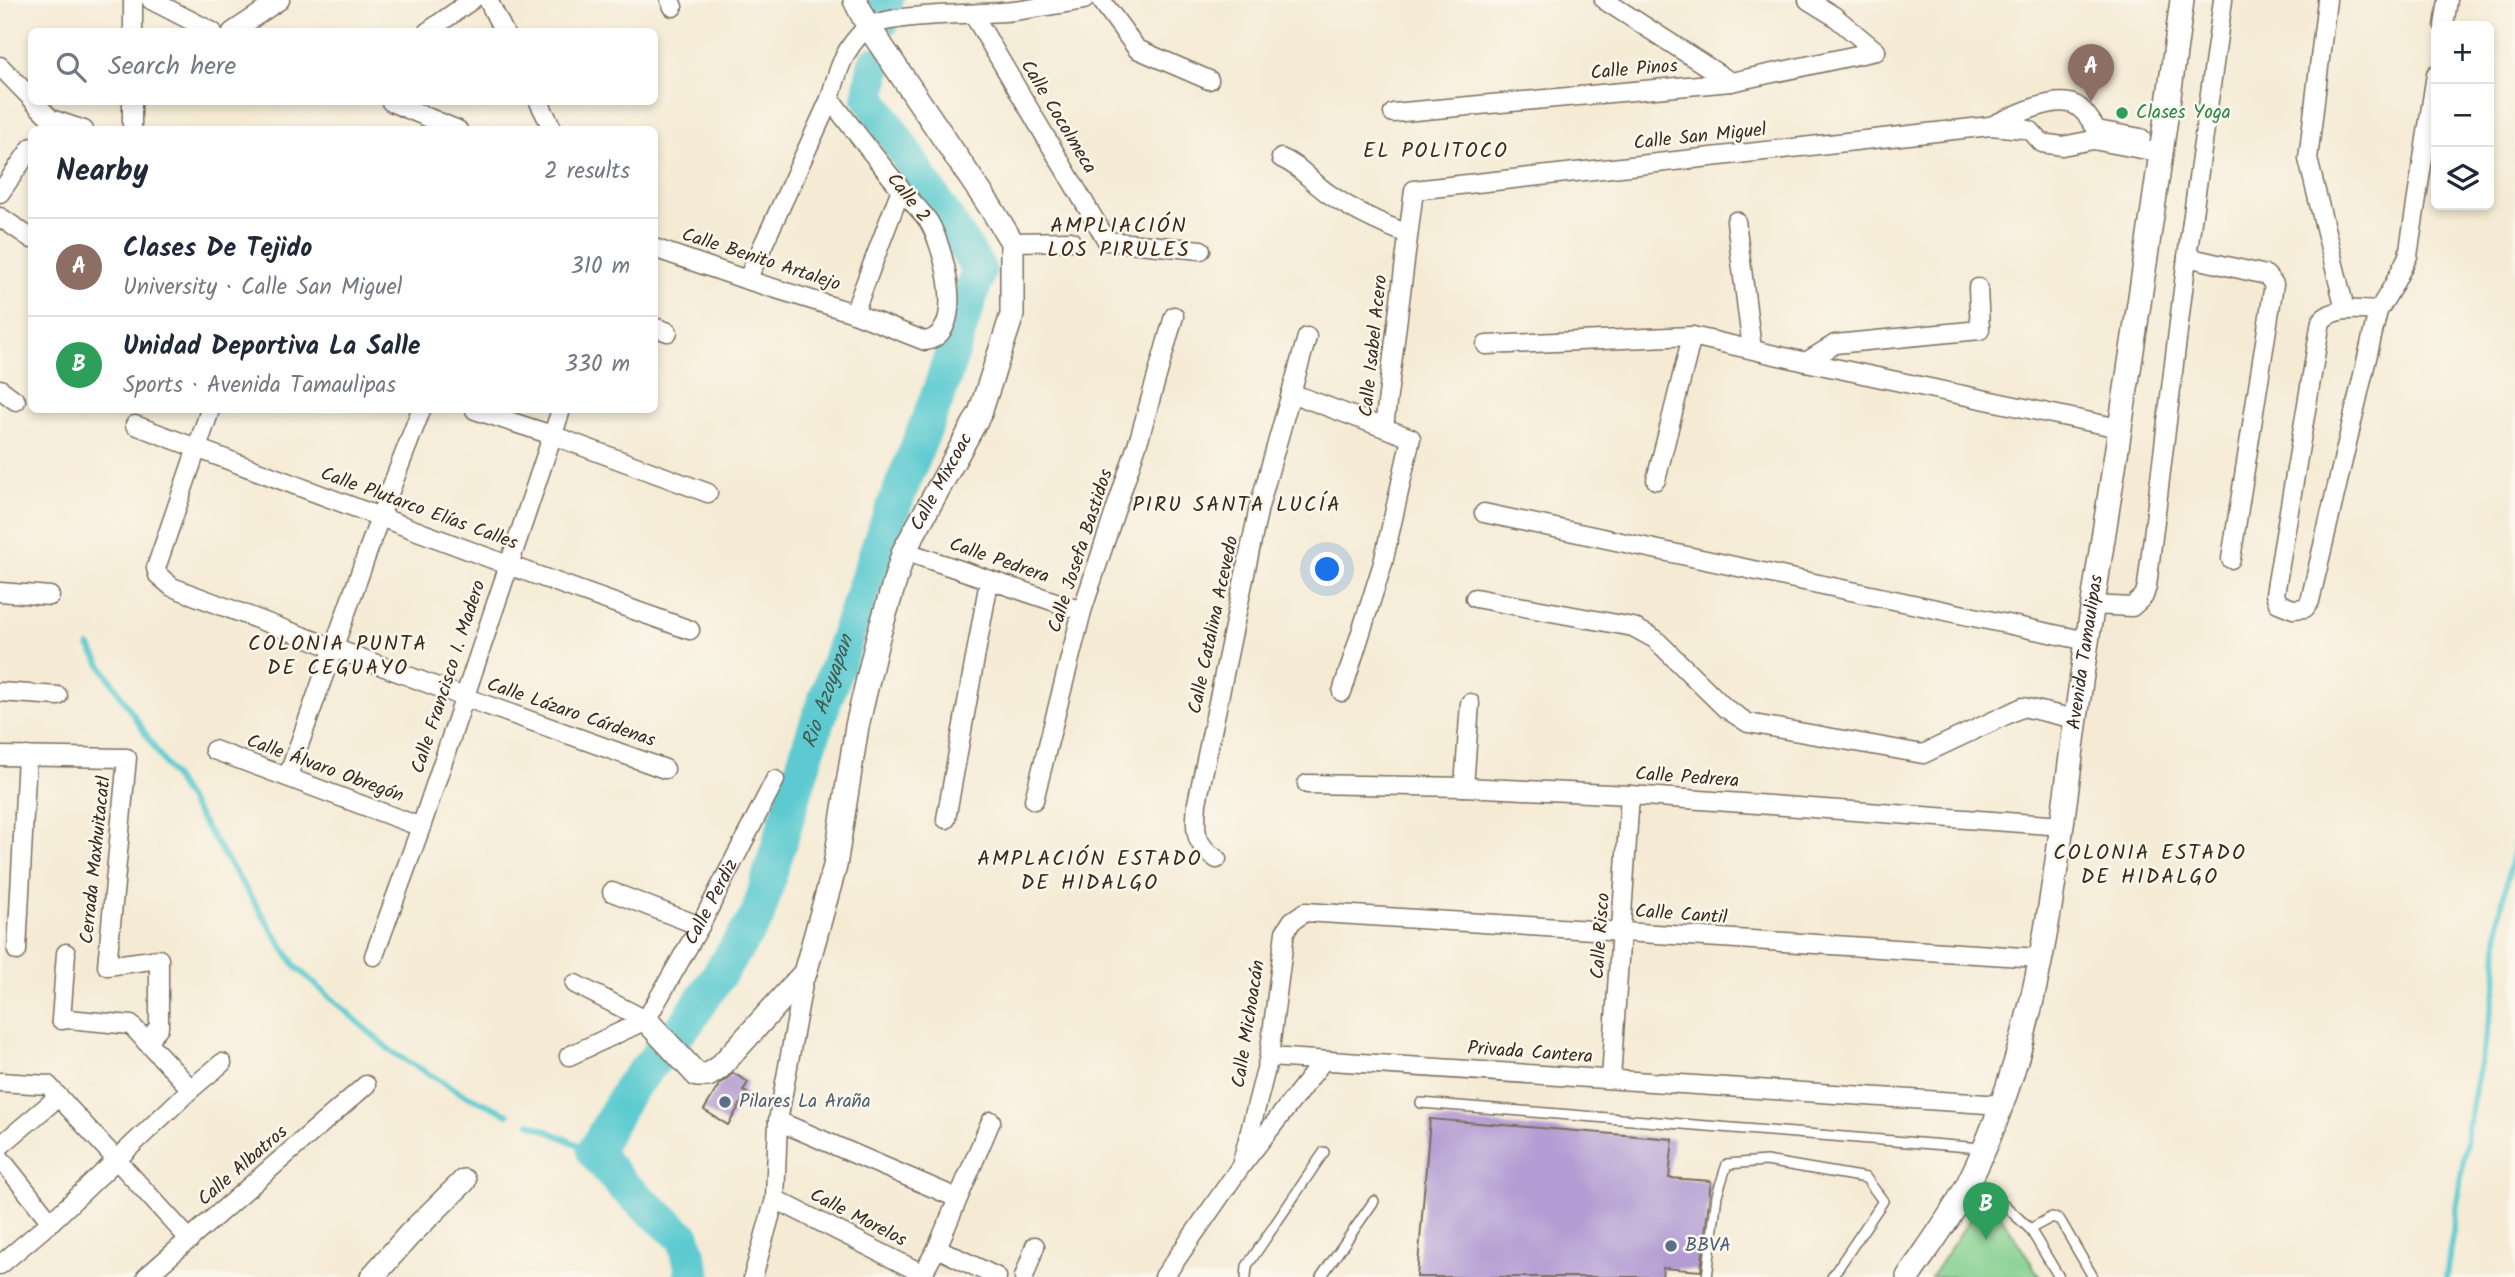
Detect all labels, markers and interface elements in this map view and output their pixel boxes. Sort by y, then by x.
map controls [2431,21,2494,210]
button: + [2431,21,2494,84]
search box [28,28,658,105]
pin: A [2068,44,2114,102]
text: Search here [108,46,236,88]
icon: search [52,48,90,86]
street label: Calle Pinos [1589,51,1679,89]
street label: Calle Cocolmeca [1012,54,1104,180]
button: − [2431,84,2494,147]
place label: Clases Yoga [2136,98,2231,128]
marker: Clases Yoga [2114,105,2130,121]
street label: Calle San Miguel [1632,115,1768,159]
district label: EL POLITOCO [1363,135,1509,168]
button: layers [2431,147,2494,210]
text: Nearby [56,148,148,196]
text: 2 results [544,154,630,190]
street label: Calle 2 [879,166,937,230]
district label: AMPLIACIÓN LOS PIRULES [1047,210,1191,267]
street label: Calle Benito Artalejo [678,220,844,300]
text: Clases De Tejido [123,228,312,270]
text: A [72,249,86,285]
text: 310 m [571,249,630,285]
text: University · Calle San Miguel [123,270,403,306]
street label: Calle Isabel Acero [1352,273,1396,419]
text: Unidad Deportiva La Salle [123,326,421,368]
text: B [72,347,86,383]
text: 330 m [565,347,630,383]
text: Sports · Avenida Tamaulipas [123,368,396,404]
street label: Calle Mixcoac [903,428,981,537]
street label: Calle Plutarco Elías Calles [316,459,522,559]
street label: Calle Josefa Bastidos [1040,465,1122,637]
district label: PIRU SANTA LUCÍA [1132,489,1342,522]
street label: Calle Pedrera [945,530,1053,592]
street label: Calle Catalina Acevedo [1180,533,1248,717]
your location [1310,552,1344,586]
street label: Avenida Tamaulipas [2060,573,2112,732]
street label: Calle Francisco I. Madero [404,576,494,778]
district label: COLONIA PUNTA DE CEGUAYO [248,628,428,685]
water label: Rio Azoyapan [793,629,863,753]
street label: Calle Lázaro Cárdenas [483,670,659,756]
street label: Calle Álvaro Obregón [242,727,408,811]
street label: Calle Pedrera [1634,759,1740,797]
street label: Cerrada Maxhuitacatl [72,774,120,946]
district label: COLONIA ESTADO DE HIDALGO [2053,837,2247,894]
district label: AMPLACIÓN ESTADO DE HIDALGO [977,843,1203,900]
street label: Calle Perdiz [677,854,747,951]
street label: Calle Risco [1583,892,1619,980]
street label: Calle Cantil [1634,897,1729,933]
street label: Calle Michoacán [1224,958,1274,1090]
street label: Privada Cantera [1466,1034,1594,1072]
place label: Pilares La Araña [739,1087,871,1117]
marker: Pilares La Araña [717,1094,733,1110]
street label: Calle Albatros [191,1118,295,1214]
street label: Calle Morelos [804,1181,912,1255]
pin: B [1963,1182,2009,1240]
place label: BBVA [1685,1231,1731,1261]
marker: BBVA [1663,1238,1679,1254]

